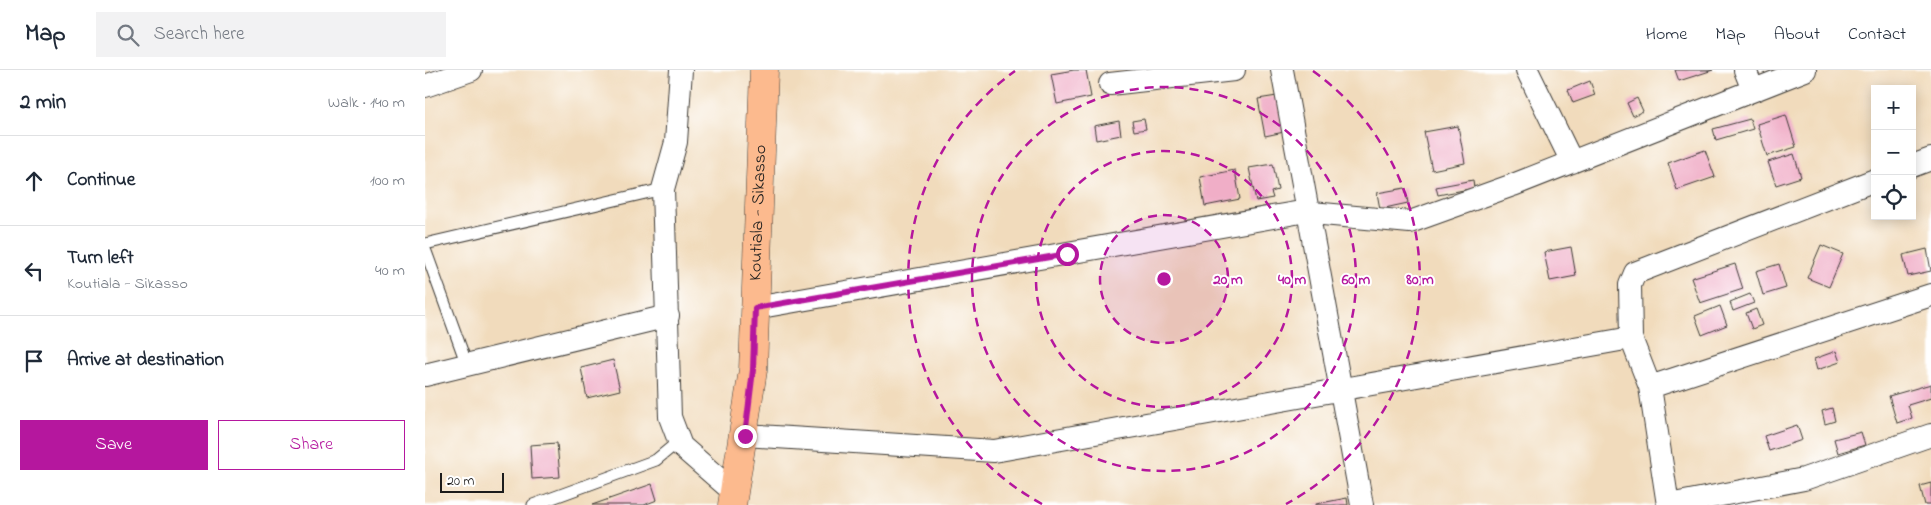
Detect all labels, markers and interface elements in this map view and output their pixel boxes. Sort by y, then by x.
search box [96,12,446,57]
text: Map [25,17,66,52]
icon: search [114,21,142,49]
text: Search here [154,21,245,48]
text: Home [1646,22,1687,48]
text: Map [1715,22,1746,48]
text: About [1774,22,1820,48]
text: Contact [1848,22,1906,48]
map controls [1871,85,1916,220]
button: + [1871,85,1916,130]
text: 2 min [20,88,66,118]
text: Walk · 140 m [328,91,405,115]
button: − [1871,130,1916,175]
street label: Koutiala - Sikasso [743,144,774,281]
icon: ahead [20,167,48,195]
text: Continue [67,167,135,194]
text: 100 m [370,169,405,193]
button: locate [1871,175,1916,220]
route start [1056,243,1079,266]
text: Turn left [67,245,134,272]
icon: left [20,257,48,285]
text: 40 m [375,259,405,283]
text: 20 m [1212,269,1243,291]
text: 40 m [1277,269,1306,291]
text: 60 m [1341,269,1371,291]
text: 80 m [1405,269,1434,291]
centre of rings [1155,270,1173,288]
text: Koutiala - Sikasso [67,272,188,296]
icon: arrive [20,347,48,375]
text: Arrive at destination [67,347,224,374]
button: Save [20,420,208,470]
button: Share [218,420,405,470]
route end [734,425,757,448]
scale bar [440,470,504,493]
text: 20 m [447,471,474,492]

